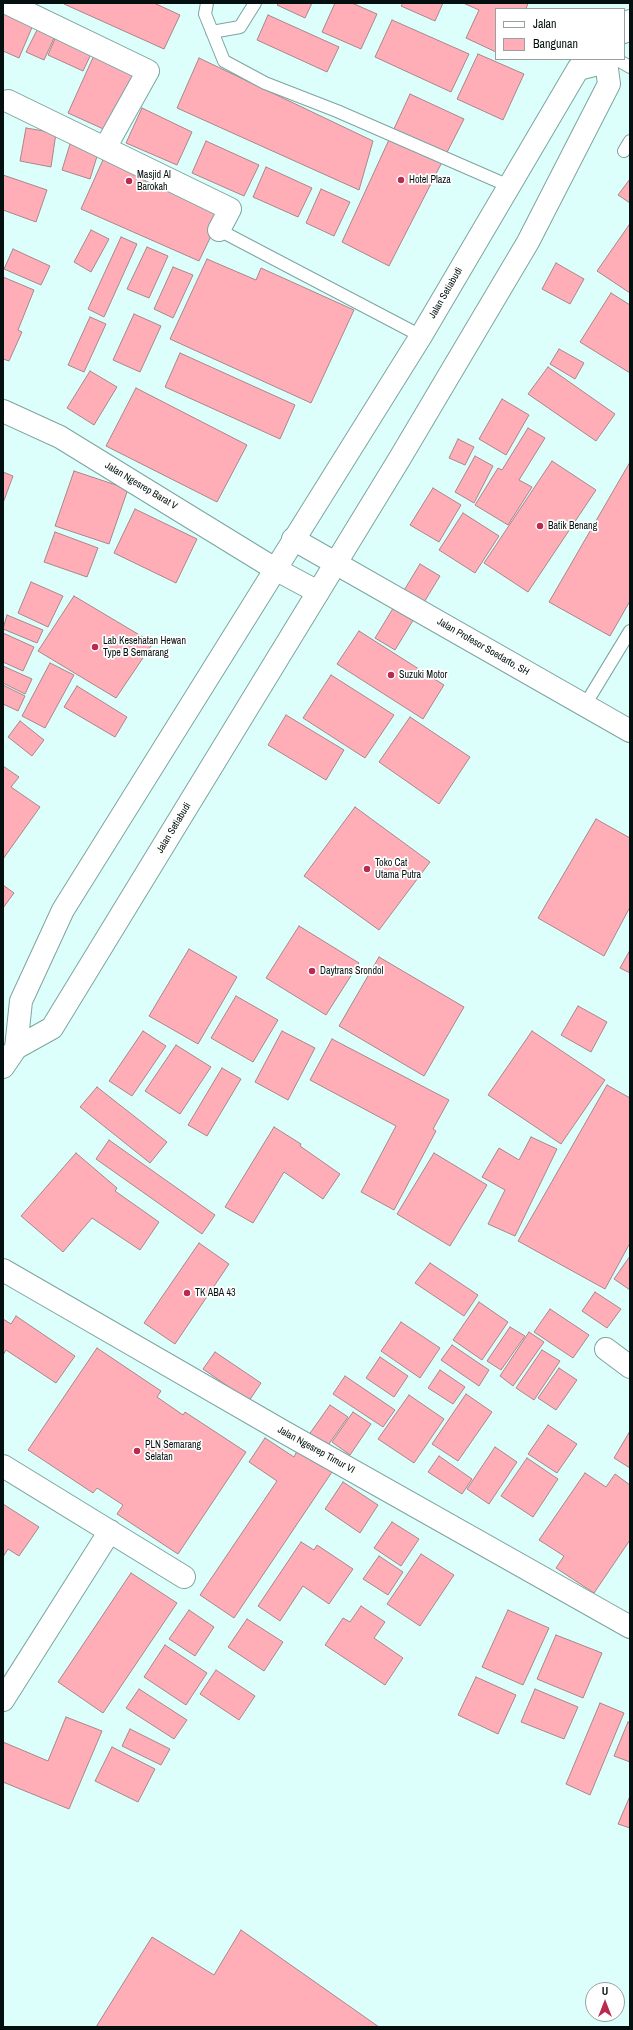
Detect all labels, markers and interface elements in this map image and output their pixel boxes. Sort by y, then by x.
legend [495,8,625,60]
text: Jalan [533,16,557,32]
text: Bangunan [533,36,578,52]
place label: Masjid Al Barokah [137,169,171,192]
place label: Hotel Plaza [409,174,451,186]
marker: Hotel Plaza [396,175,406,185]
marker: Masjid Al Barokah [124,176,134,186]
street label: Jalan Setiabudi [427,265,465,321]
street label: Jalan Ngesrep Barat V [103,460,179,512]
place label: Batik Benang [548,520,597,532]
marker: Batik Benang [535,521,545,531]
street label: Jalan Profesor Soedarto, SH [435,616,531,678]
place label: Lab Kesehatan Hewan Type B Semarang [103,635,186,658]
marker: Lab Kesehatan Hewan Type B Semarang [90,642,100,652]
place label: Suzuki Motor [399,669,447,681]
marker: Suzuki Motor [386,670,396,680]
street label: Jalan Setiabudi [154,800,194,856]
place label: Toko Cat Utama Putra [375,857,421,880]
marker: Toko Cat Utama Putra [362,864,372,874]
place label: Daytrans Srondol [320,965,383,977]
marker: Daytrans Srondol [307,966,317,976]
place label: TK ABA 43 [195,1287,236,1299]
marker: TK ABA 43 [182,1288,192,1298]
street label: Jalan Ngesrep Timur VI [275,1424,357,1476]
place label: PLN Semarang Selatan [145,1439,201,1462]
marker: PLN Semarang Selatan [132,1446,142,1456]
north arrow [585,1982,625,2022]
text: U [602,1984,608,1998]

